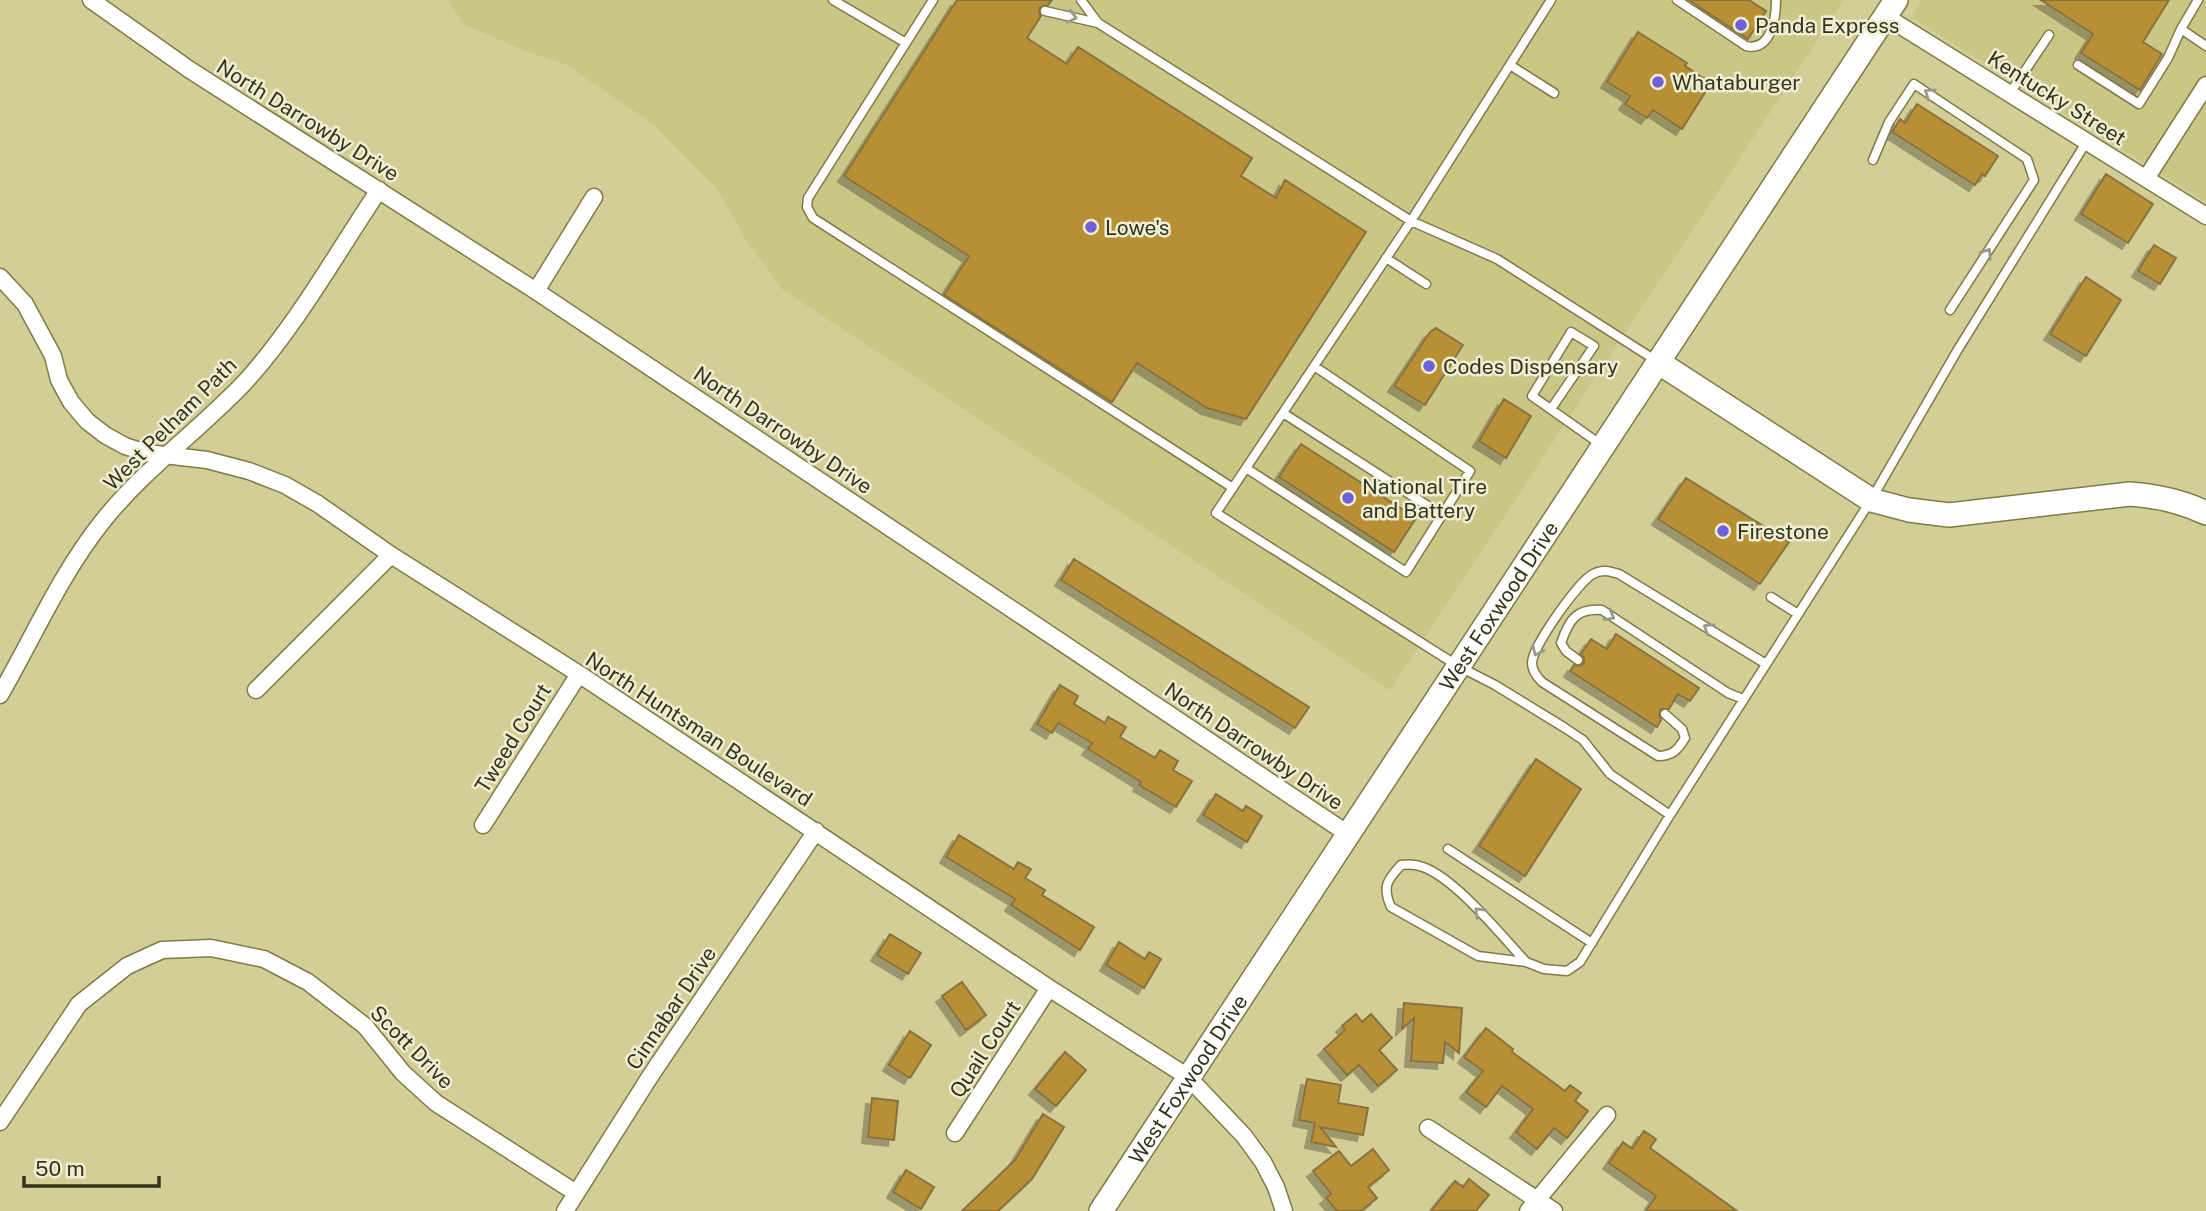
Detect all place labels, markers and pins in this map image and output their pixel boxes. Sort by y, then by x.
place label: Panda Express [1755,13,1899,38]
marker: Panda Express [1733,17,1749,33]
place label: Whataburger [1672,70,1800,95]
marker: Whataburger [1650,74,1666,90]
place label: Lowe's [1105,215,1169,240]
marker: Lowe's [1083,219,1099,235]
place label: Codes Dispensary [1443,354,1618,379]
marker: Codes Dispensary [1421,358,1437,374]
place label: National Tire and Battery [1362,474,1487,523]
marker: National Tire and Battery [1340,490,1356,506]
place label: Firestone [1737,519,1829,544]
marker: Firestone [1715,523,1731,539]

